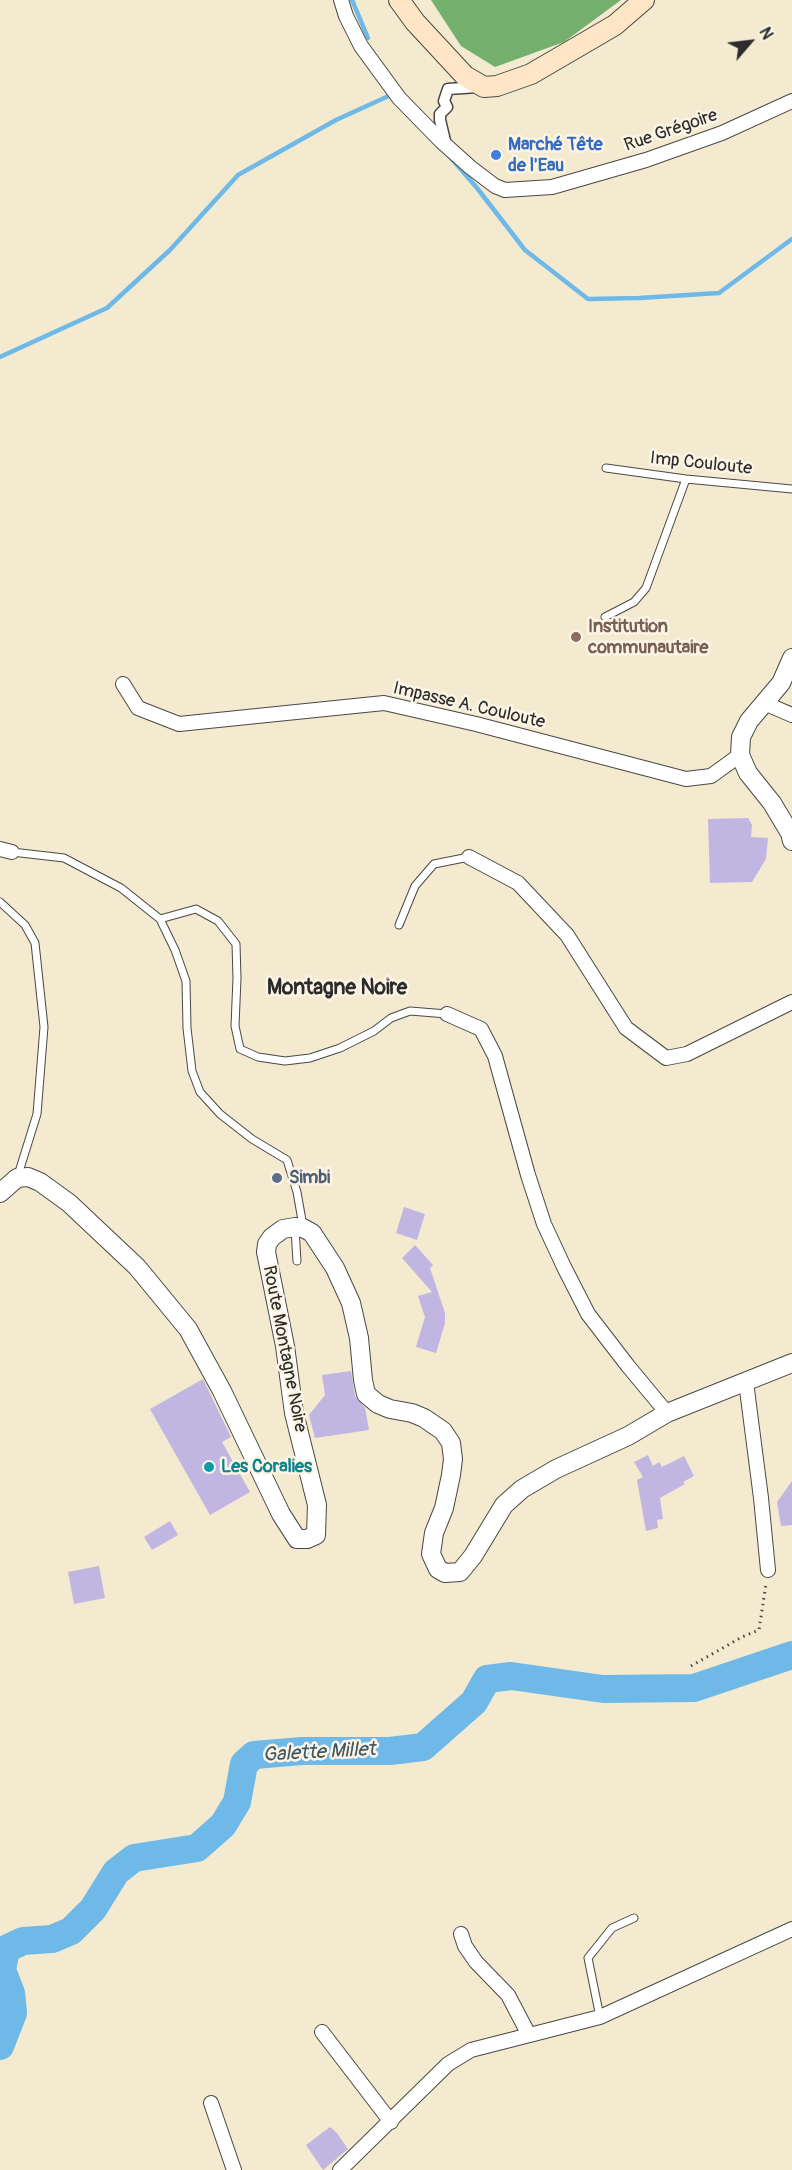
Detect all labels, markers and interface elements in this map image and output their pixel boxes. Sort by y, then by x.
north arrow [720,12,780,72]
text: N [755,24,777,43]
street label: Rue Grégoire [622,105,720,157]
place label: Marché Tête de l'Eau [508,134,603,176]
marker: Marché Tête de l'Eau [489,148,503,162]
street label: Imp Couloute [649,448,753,480]
place label: Institution communautaire [588,616,708,658]
marker: Institution communautaire [569,630,583,644]
street label: Impasse A. Couloute [391,678,547,734]
district label: Montagne Noire [267,976,407,1002]
place label: Simbi [289,1167,330,1189]
marker: Simbi [270,1171,284,1185]
street label: Route Montagne Noire [257,1264,311,1434]
place label: Les Coralies [221,1456,312,1478]
marker: Les Coralies [202,1460,216,1474]
water label: Galette Millet [262,1738,376,1768]

